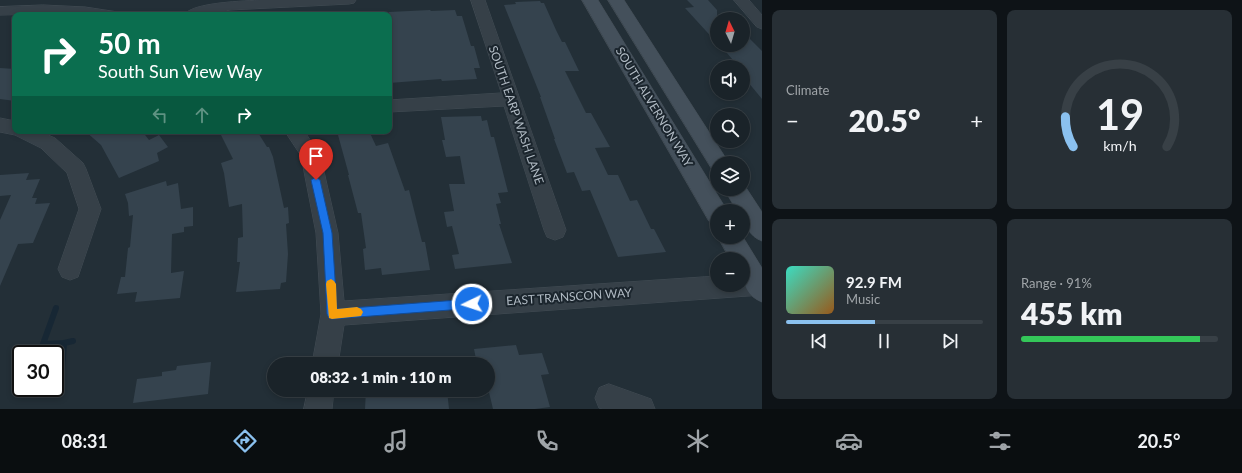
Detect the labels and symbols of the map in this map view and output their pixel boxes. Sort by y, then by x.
north arrow [710,12,750,52]
street label: SOUTH EARP WASH LANE [486,43,547,186]
street label: SOUTH ALVERNON WAY [613,44,696,170]
pin [299,139,333,180]
position arrow [451,283,493,325]
street label: EAST TRANSCON WAY [506,285,633,308]
speed limit sign: 30 [12,345,64,397]

